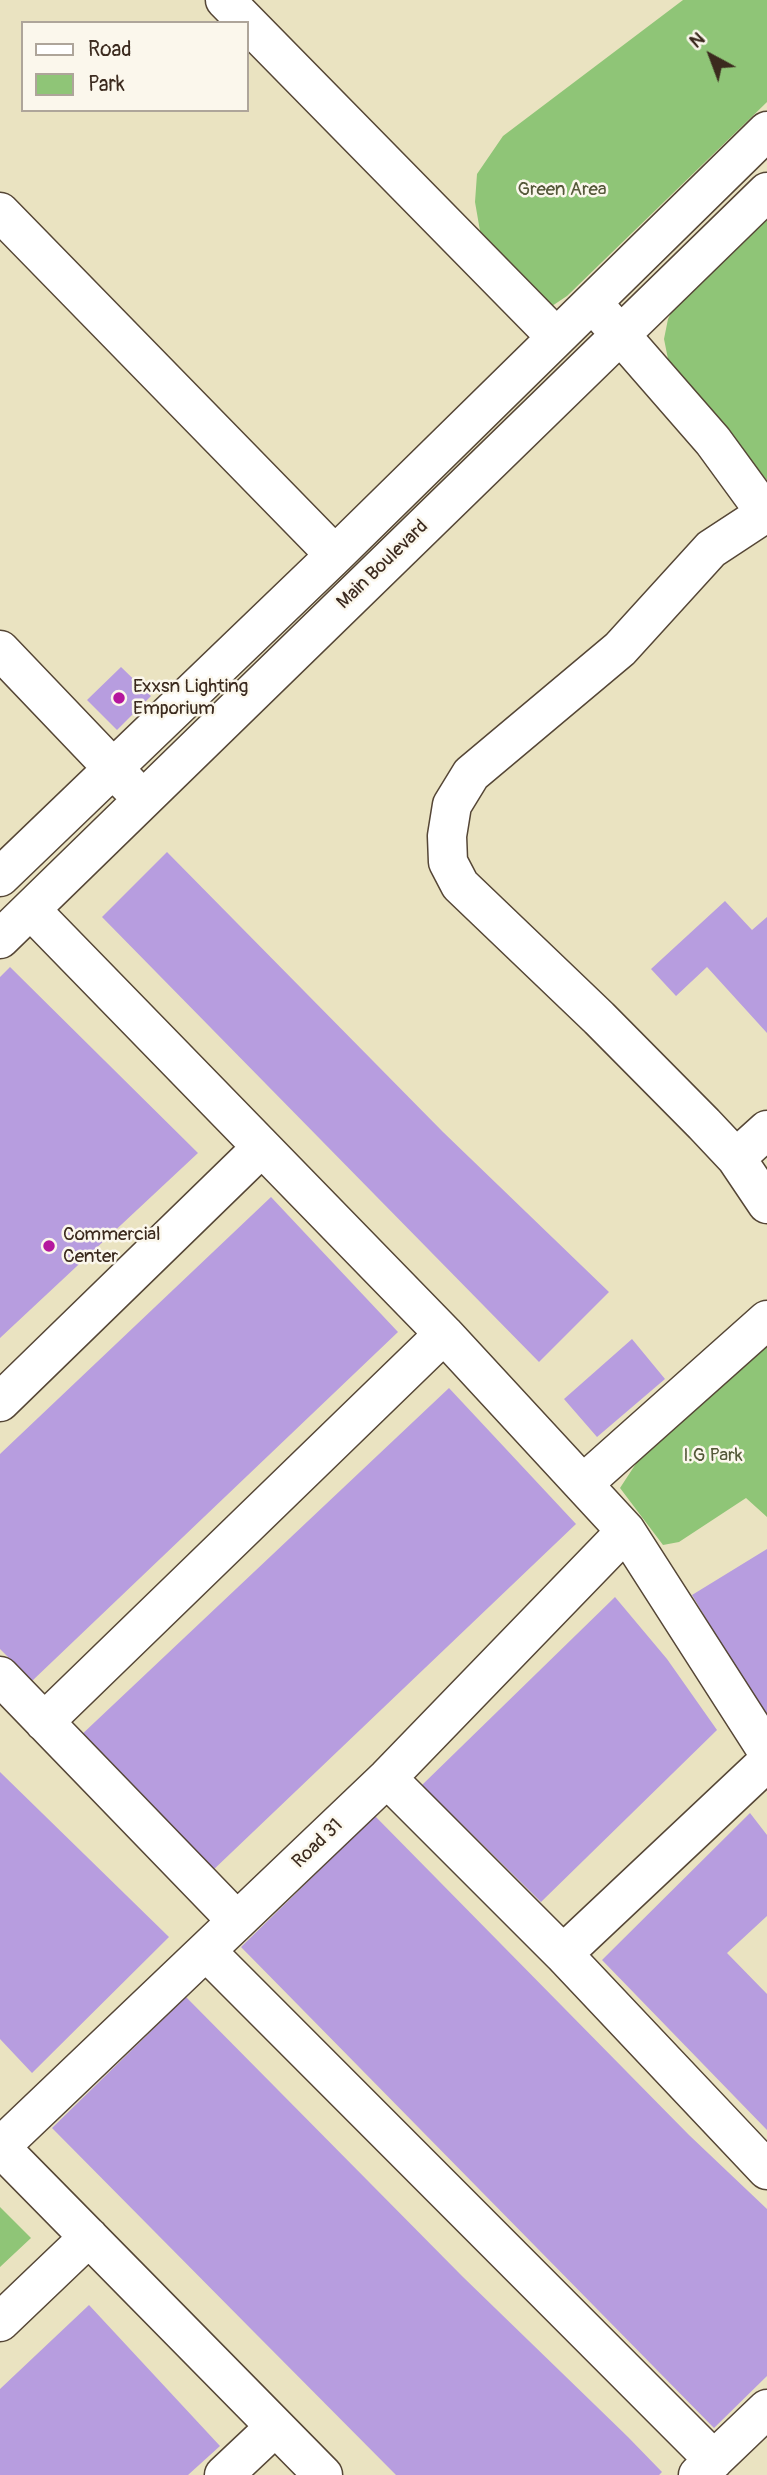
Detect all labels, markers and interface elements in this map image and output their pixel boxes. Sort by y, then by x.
legend [21,21,248,112]
north arrow [676,21,746,91]
text: N [684,27,710,53]
text: Road [88,36,132,63]
text: Park [88,71,125,98]
park label: Green Area [517,179,607,201]
street label: Main Boulevard [333,516,433,614]
place label: Exxsn Lighting Emporium [133,676,248,720]
marker: Exxsn Lighting Emporium [111,690,127,706]
place label: Commercial Center [63,1224,161,1268]
marker: Commercial Center [41,1238,57,1254]
park label: I.G Park [683,1445,743,1467]
street label: Road 31 [288,1814,348,1874]

